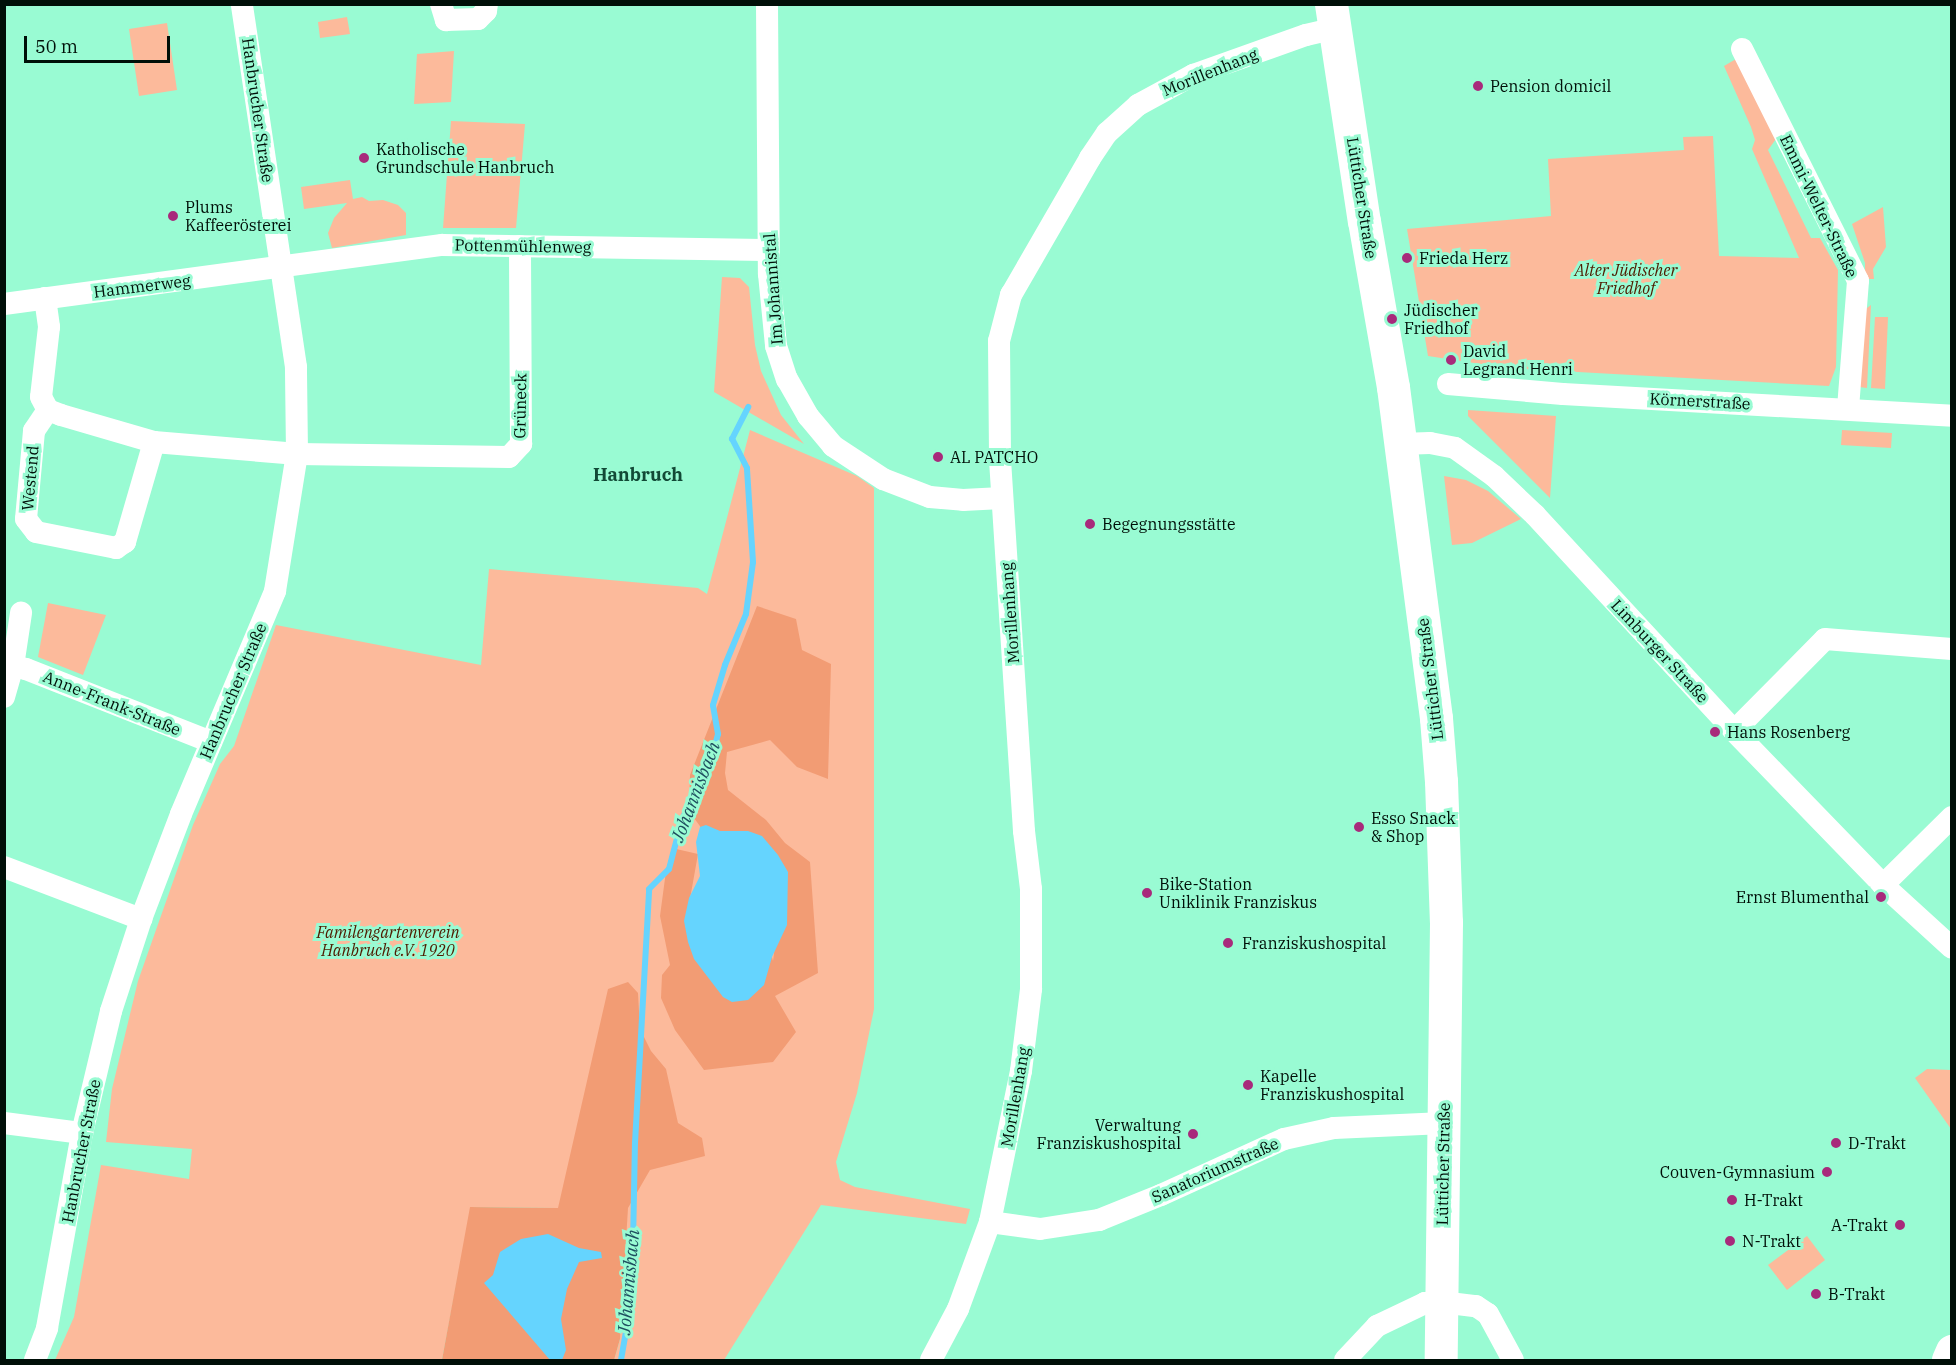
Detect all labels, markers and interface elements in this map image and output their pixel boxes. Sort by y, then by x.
scale bar [27,24,172,62]
text: 50 m [35,35,78,58]
street label: Hanbrucher Straße [238,36,278,184]
street label: Morillenhang [1160,44,1260,100]
place label: Pension domicil [1490,76,1611,96]
marker: Pension domicil [1471,79,1485,93]
street label: Emmi-Welter-Straße [1776,131,1862,281]
street label: Lütticher Straße [1343,136,1381,260]
place label: Katholische Grundschule Hanbruch [376,139,555,177]
marker: Katholische Grundschule Hanbruch [357,151,371,165]
place label: Plums Kaffeerösterei [185,197,291,235]
marker: Plums Kaffeerösterei [166,209,180,223]
street label: Im Johannistal [760,233,786,345]
street label: Pottenmühlenweg [454,235,592,257]
place label: Frieda Herz [1419,248,1508,268]
marker: Frieda Herz [1400,251,1414,265]
park label: Alter Jüdischer Friedhof [1575,260,1677,298]
street label: Hammerweg [92,271,192,301]
place label: Jüdischer Friedhof [1404,300,1478,338]
marker: Jüdischer Friedhof [1385,312,1399,326]
place label: David Legrand Henri [1463,341,1573,379]
marker: David Legrand Henri [1444,353,1458,367]
street label: Grüneck [510,373,530,439]
street label: Körnerstraße [1649,389,1751,413]
street label: Westend [18,445,42,511]
place label: AL PATCHO [950,447,1038,467]
marker: AL PATCHO [931,450,945,464]
district label: Hanbruch [593,464,683,486]
place label: Begegnungsstätte [1102,514,1236,534]
marker: Begegnungsstätte [1083,517,1097,531]
street label: Morillenhang [997,562,1023,664]
street label: Limburger Straße [1607,595,1713,707]
street label: Lütticher Straße [1413,617,1447,741]
street label: Hanbrucher Straße [196,620,270,762]
street label: Anne-Frank-Straße [40,667,184,739]
place label: Hans Rosenberg [1727,722,1850,742]
marker: Hans Rosenberg [1708,725,1722,739]
water label: Johannisbach [667,739,725,845]
place label: Esso Snack & Shop [1371,808,1455,846]
marker: Esso Snack & Shop [1352,820,1366,834]
place label: Bike-Station Uniklinik Franziskus [1159,874,1317,912]
marker: Bike-Station Uniklinik Franziskus [1140,886,1154,900]
place label: Ernst Blumenthal [1736,887,1869,907]
marker: Ernst Blumenthal [1874,890,1888,904]
park label: Familengartenverein Hanbruch e.V. 1920 [316,922,460,960]
place label: Franziskushospital [1242,933,1386,953]
marker: Franziskushospital [1219,934,1237,952]
street label: Morillenhang [997,1046,1033,1148]
place label: Kapelle Franziskushospital [1260,1066,1404,1104]
street label: Hanbrucher Straße [58,1078,104,1224]
marker: Kapelle Franziskushospital [1241,1078,1255,1092]
street label: Lütticher Straße [1432,1102,1454,1226]
place label: Verwaltung Franziskushospital [1037,1115,1181,1153]
marker: Verwaltung Franziskushospital [1186,1127,1200,1141]
street label: Sanatoriumstraße [1149,1133,1281,1207]
place label: D-Trakt [1848,1133,1906,1153]
marker: D-Trakt [1829,1136,1843,1150]
place label: Couven-Gymnasium [1660,1162,1815,1182]
marker: Couven-Gymnasium [1820,1165,1834,1179]
place label: H-Trakt [1744,1190,1803,1210]
marker: H-Trakt [1725,1193,1739,1207]
place label: A-Trakt [1831,1215,1888,1235]
marker: A-Trakt [1893,1218,1907,1232]
water label: Johannisbach [614,1228,644,1336]
place label: N-Trakt [1742,1231,1801,1251]
marker: N-Trakt [1723,1234,1737,1248]
place label: B-Trakt [1828,1284,1885,1304]
marker: B-Trakt [1809,1287,1823,1301]

